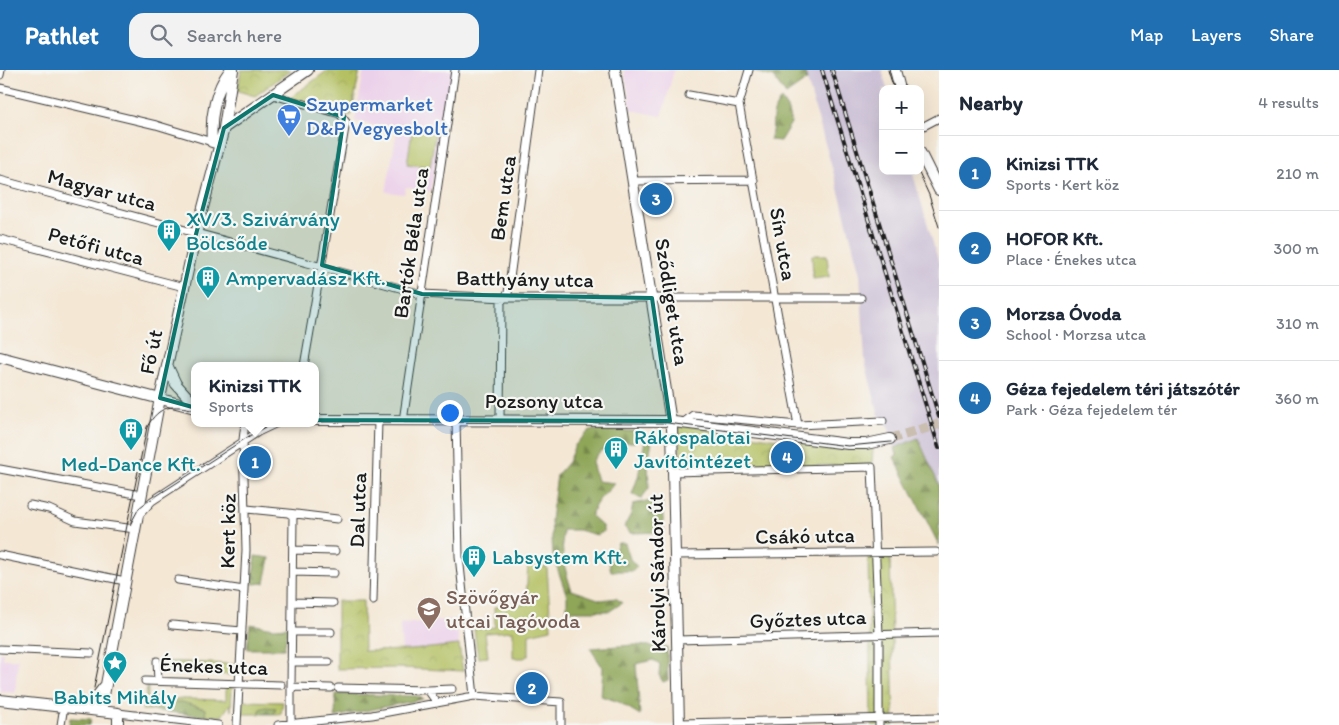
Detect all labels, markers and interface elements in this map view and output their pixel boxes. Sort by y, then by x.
search box [129,13,479,58]
text: Pathlet [25,21,99,50]
icon: search [147,21,175,49]
text: Search here [187,24,282,47]
text: Map [1130,24,1163,46]
text: Layers [1191,24,1241,46]
text: Share [1269,24,1314,46]
map controls [879,85,924,175]
button: + [879,85,924,130]
text: Nearby [959,90,1023,115]
place label: Szupermarket D&P Vegyesbolt [306,91,448,140]
text: 4 results [1258,93,1319,112]
supermarket icon: Szupermarket D&P Vegyesbolt [276,103,302,137]
button: − [879,130,924,175]
text: Kinizsi TTK [1006,152,1098,175]
street label: Bem utca [484,153,521,242]
street label: Magyar utca [45,163,159,216]
text: 1 [971,164,979,183]
text: 210 m [1276,164,1319,183]
street label: Bartók Béla utca [388,166,433,320]
text: Sports · Kert köz [1006,175,1119,194]
pin: 3 [640,180,672,218]
place label: XV/3. Szivárvány Bölcsőde [186,206,340,255]
street label: Sín utca [765,206,802,282]
building icon: XV/3. Szivárvány Bölcsőde [156,218,182,252]
street label: Petőfi utca [45,221,147,270]
text: HOFOR Kft. [1006,227,1103,250]
street label: Sződliget utca [650,236,695,367]
text: 2 [971,239,979,258]
text: 300 m [1274,239,1319,258]
text: Place · Énekes utca [1006,250,1137,269]
building icon: Ampervadász Kft. [195,265,221,299]
place label: Ampervadász Kft. [226,265,386,290]
street label: Batthyány utca [456,265,594,292]
text: Morzsa Óvoda [1006,302,1121,325]
text: 3 [971,314,979,333]
text: 310 m [1276,314,1319,333]
text: School · Morzsa utca [1006,325,1146,344]
street label: Fő út [134,327,167,377]
popup [191,362,319,427]
text: Kinizsi TTK [209,374,301,397]
text: Géza fejedelem téri játszótér [1006,377,1240,400]
street label: Pozsony utca [485,388,603,413]
text: 4 [970,389,980,408]
text: 360 m [1275,389,1319,408]
text: Sports [209,397,254,416]
your location [437,400,463,426]
text: Park · Géza fejedelem tér [1006,400,1177,419]
building icon: Med-Dance Kft. [118,417,144,451]
place label: Rákospalotai Javítóintézet [634,424,751,473]
building icon: Rákospalotai Javítóintézet [603,436,629,470]
pin: 4 [771,438,803,476]
pin: 1 [239,443,271,481]
place label: Med-Dance Kft. [61,451,201,476]
street label: Dal utca [344,472,371,548]
street label: Kert köz [214,493,241,569]
street label: Károlyi Sándor út [643,493,670,652]
street label: Csákó utca [755,522,855,549]
building icon: Labsystem Kft. [461,544,487,578]
place label: Labsystem Kft. [492,544,627,569]
place label: Szövőgyár utcai Tagóvoda [446,584,580,633]
school or university icon: Szövőgyár utcai Tagóvoda [416,596,442,630]
street label: Győztes utca [749,604,867,633]
place icon: Babits Mihály [102,650,128,684]
street label: Énekes utca [159,651,269,680]
pin: 2 [516,669,548,707]
place label: Babits Mihály [54,684,176,709]

